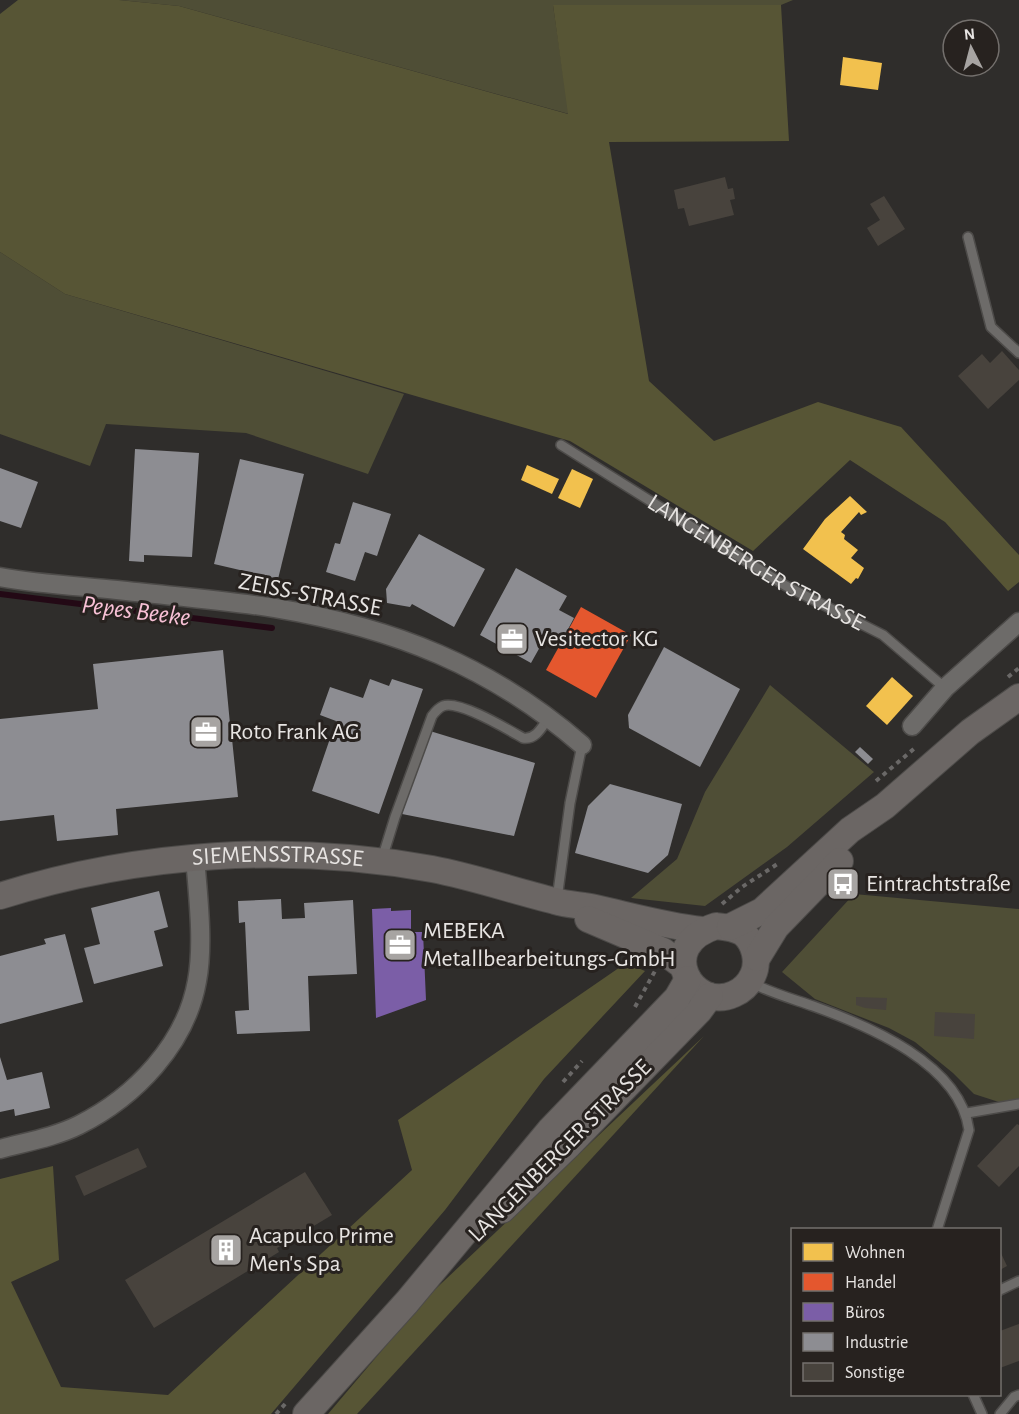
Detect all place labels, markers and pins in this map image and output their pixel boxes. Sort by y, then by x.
office icon: Vesitector KG [494,621,530,657]
place label: Vesitector KG [535,627,658,651]
office icon: Roto Frank AG [188,714,224,750]
place label: Roto Frank AG [229,720,359,744]
bus stop icon: Eintrachtstraße [825,866,861,902]
place label: Eintrachtstraße [866,872,1011,896]
place label: MEBEKA Metallbearbeitungs-GmbH [423,919,676,971]
office icon: MEBEKA Metallbearbeitungs-GmbH [382,927,418,963]
place label: Acapulco Prime Men's Spa [249,1224,394,1276]
building icon: Acapulco Prime Men's Spa [208,1232,244,1268]

